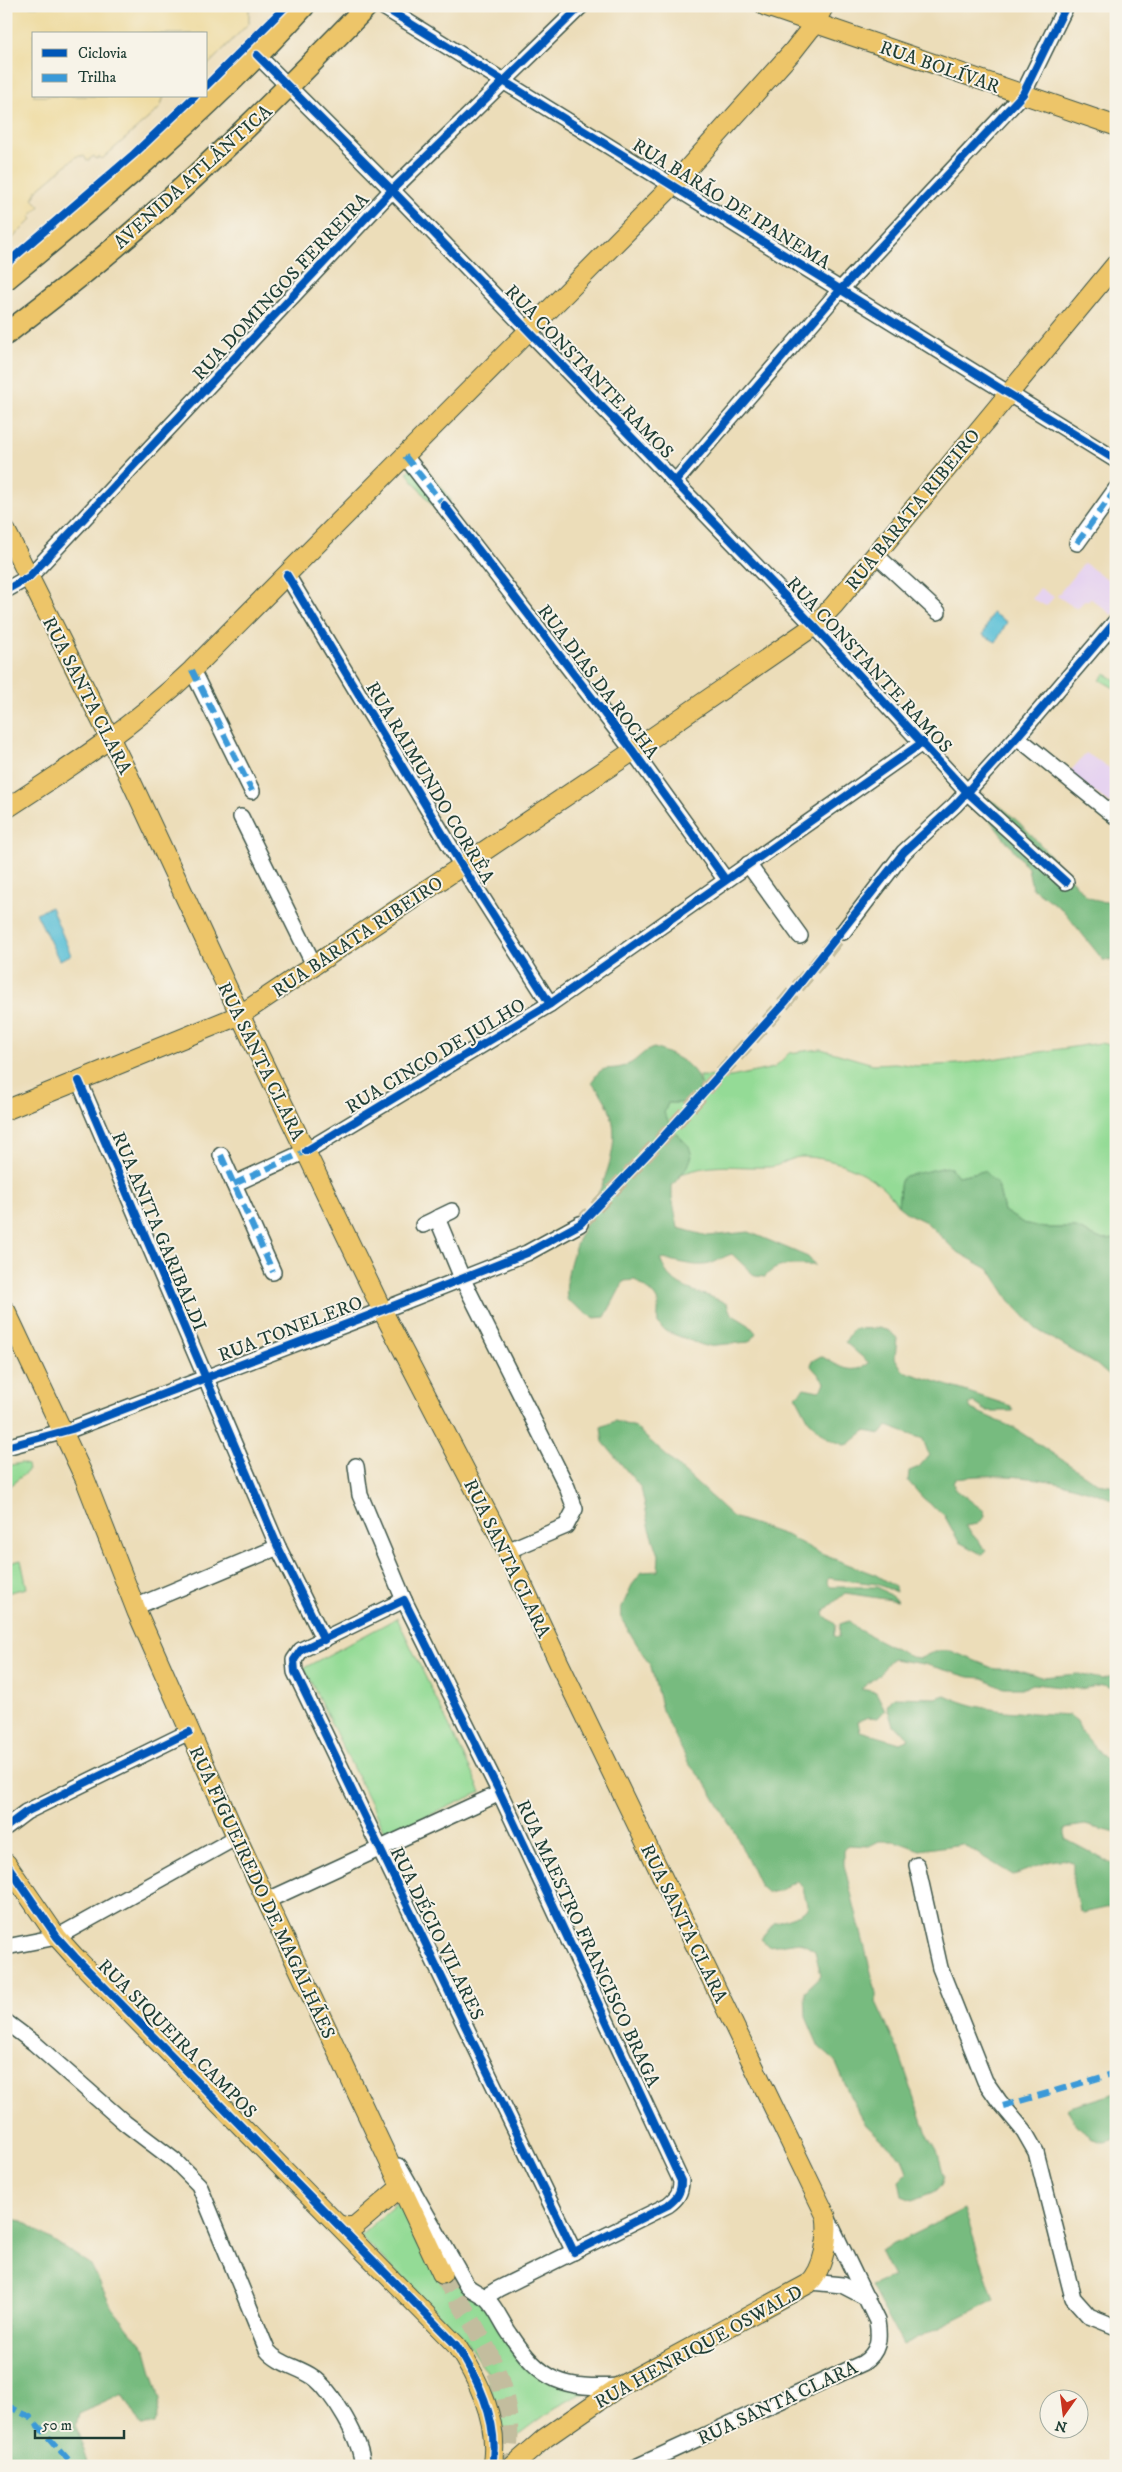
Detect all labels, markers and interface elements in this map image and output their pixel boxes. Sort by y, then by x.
legend [32,32,208,98]
street label: RUA BOLÍVAR [876,34,1004,99]
text: Ciclovia [78,44,127,63]
text: Trilha [78,68,117,87]
street label: AVENIDA ATLÂNTICA [108,98,278,254]
street label: RUA BARÃO DE IPANEMA [628,132,836,275]
street label: RUA DOMINGOS FERREIRA [188,188,375,386]
street label: RUA CONSTANTE RAMOS [500,280,678,464]
street label: RUA BARATA RIBEIRO [841,425,985,595]
street label: RUA CONSTANTE RAMOS [781,572,957,758]
street label: RUA DIAS DA ROCHA [532,600,664,764]
street label: RUA SANTA CLARA [37,613,137,779]
street label: RUA RAIMUNDO CORRÊA [360,677,500,889]
street label: RUA BARATA RIBEIRO [268,872,448,1003]
street label: RUA SANTA CLARA [212,978,309,1146]
street label: RUA CINCO DE JULHO [342,994,530,1119]
street label: RUA ANITA GARIBALDI [106,1129,211,1335]
street label: RUA TONELERO [215,1291,366,1367]
street label: RUA SANTA CLARA [458,1475,555,1643]
street label: RUA FIGUEIREDO DE MAGALHÃES [184,1742,342,2043]
street label: RUA MAESTRO FRANCISCO BRAGA [511,1796,665,2092]
street label: RUA SANTA CLARA [635,1840,732,2008]
street label: RUA DÉCIO VILARES [385,1843,490,2024]
street label: RUA SIQUEIRA CAMPOS [93,1955,261,2123]
street label: RUA HENRIQUE OSWALD [591,2280,807,2414]
street label: RUA SANTA CLARA [694,2356,862,2451]
north arrow [1040,2390,1090,2440]
scale bar [35,2407,124,2439]
text: N [1053,2415,1069,2436]
text: 50 m [42,2416,72,2435]

